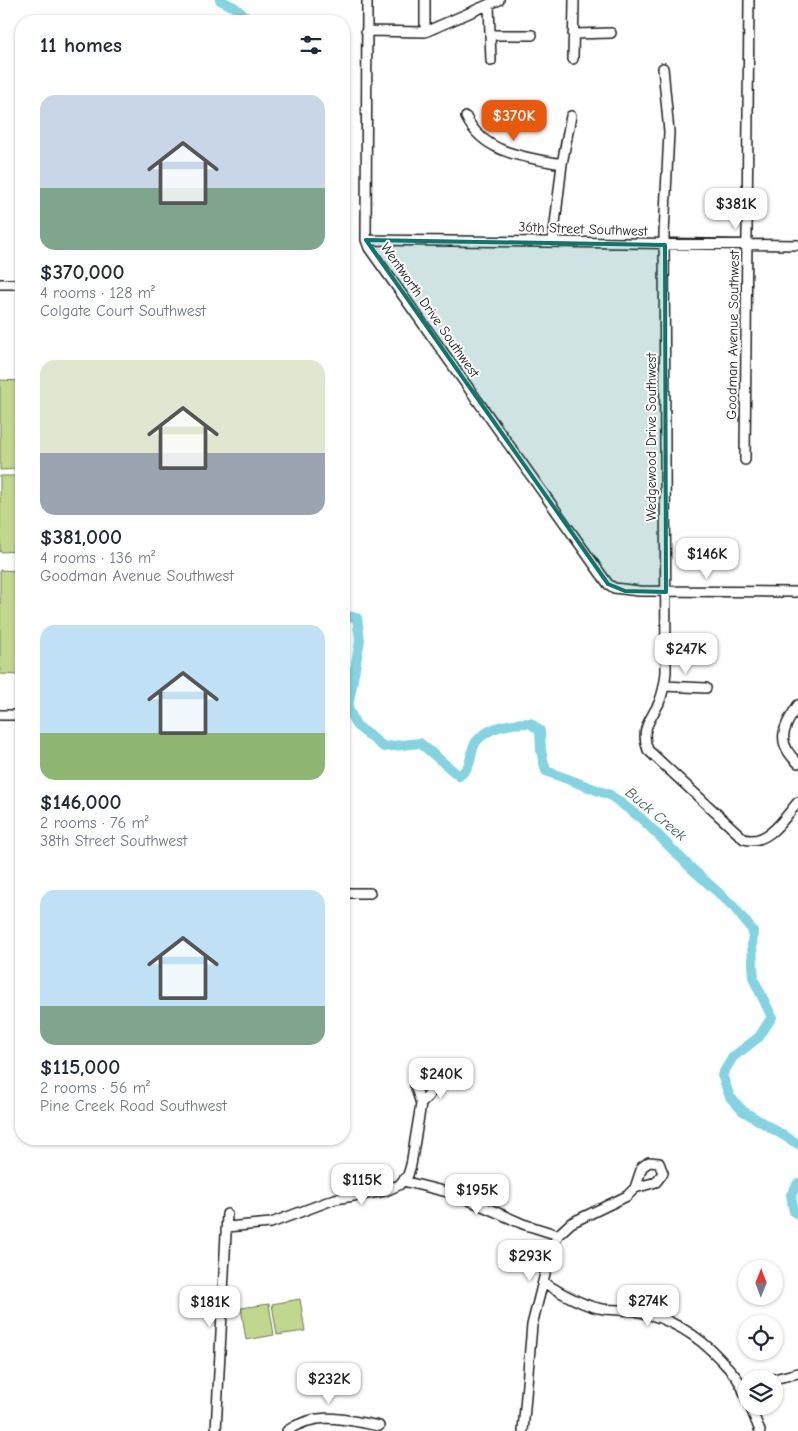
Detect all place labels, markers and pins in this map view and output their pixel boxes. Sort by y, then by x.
pin: $370K [479,100,549,142]
pin: $381K [701,188,771,230]
pin: $146K [672,538,742,580]
pin: $247K [651,632,721,675]
pin: $240K [406,1058,476,1100]
pin: $115K [327,1164,397,1206]
pin: $195K [442,1174,512,1216]
pin: $293K [495,1240,565,1282]
pin: $274K [613,1284,683,1327]
pin: $181K [175,1286,245,1328]
pin: $232K [294,1362,364,1405]

